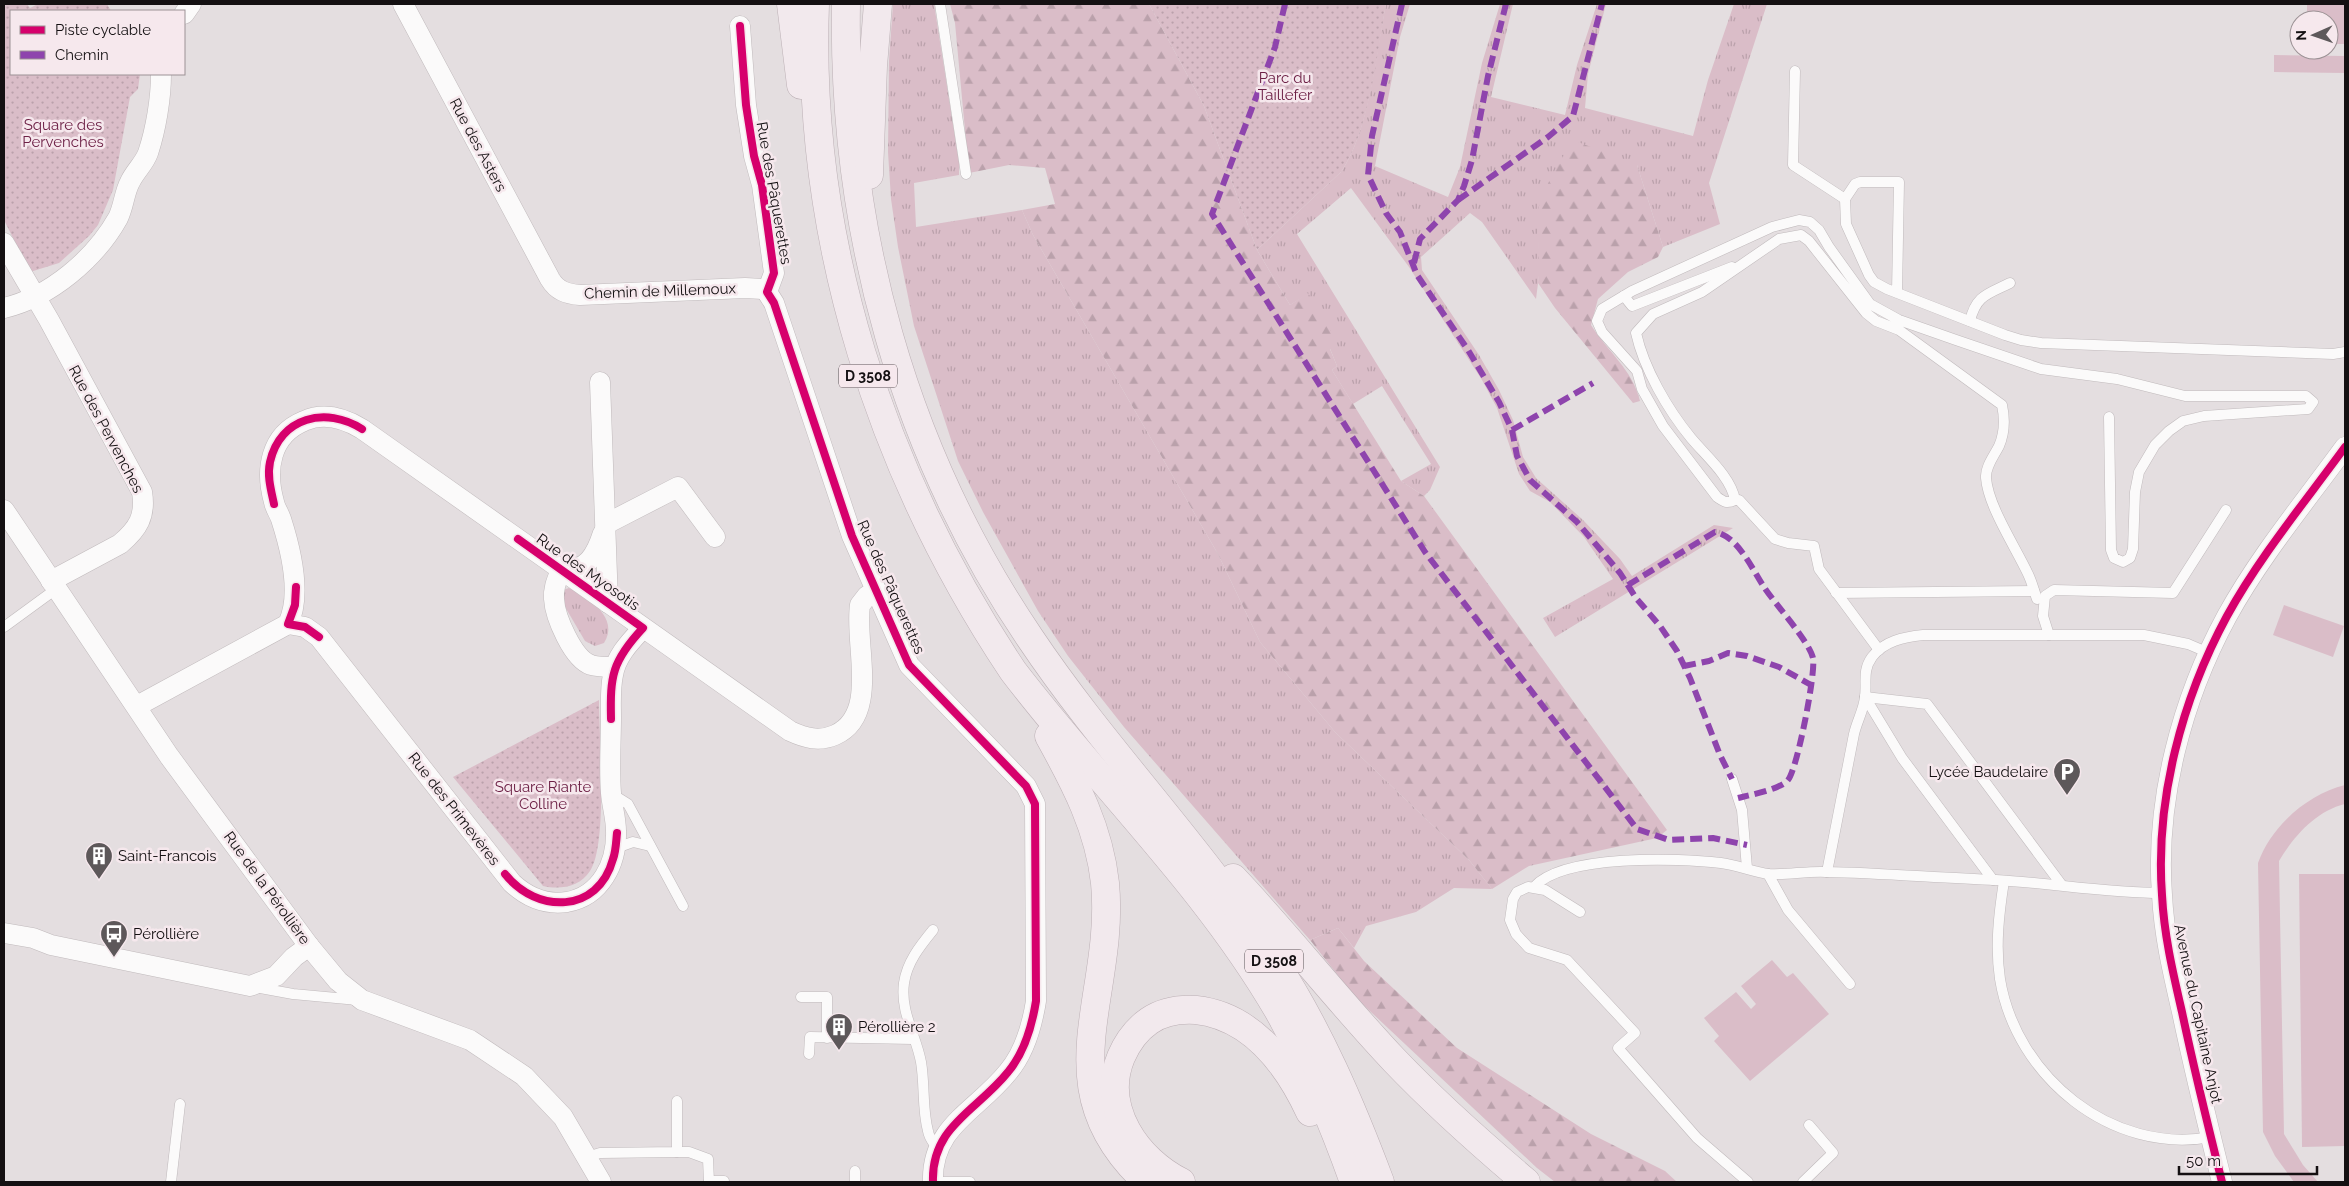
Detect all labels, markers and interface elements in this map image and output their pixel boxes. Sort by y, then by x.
legend [10,10,185,75]
north arrow [2289,10,2339,60]
text: Piste cyclable [55,21,151,39]
text: N [2293,30,2309,41]
text: Chemin [55,46,109,64]
park label: Parc du Taillefer [1258,69,1313,104]
street label: Rue des Asters [446,95,510,195]
park label: Square des Pervenches [22,116,104,151]
street label: Rue des Pâquerettes [753,120,795,266]
street label: Chemin de Millemoux [584,279,737,303]
street label: Rue des Pervenches [65,362,147,496]
road number: D 3508 [839,364,897,388]
street label: Rue des Pâquerettes [853,517,929,657]
street label: Rue des Myosotis [533,530,643,614]
street label: Rue des Primevères [404,749,504,869]
parking icon: Lycée Baudelaire [2052,757,2082,796]
place label: Lycée Baudelaire [1928,763,2048,781]
park label: Square Riante Colline [495,778,592,813]
street label: Rue de la Pérollière [220,828,314,948]
building icon: Saint-Francois [84,841,114,880]
place label: Saint-Francois [118,847,217,865]
bus stop icon: Pérollière [99,919,129,958]
street label: Avenue du Capitaine Anjot [2170,923,2226,1105]
place label: Pérollière [133,925,199,943]
road number: D 3508 [1245,949,1303,972]
building icon: Pérollière 2 [824,1012,854,1051]
place label: Pérollière 2 [858,1018,936,1036]
scale bar [2179,1144,2316,1176]
text: 50 m [2186,1152,2221,1170]

